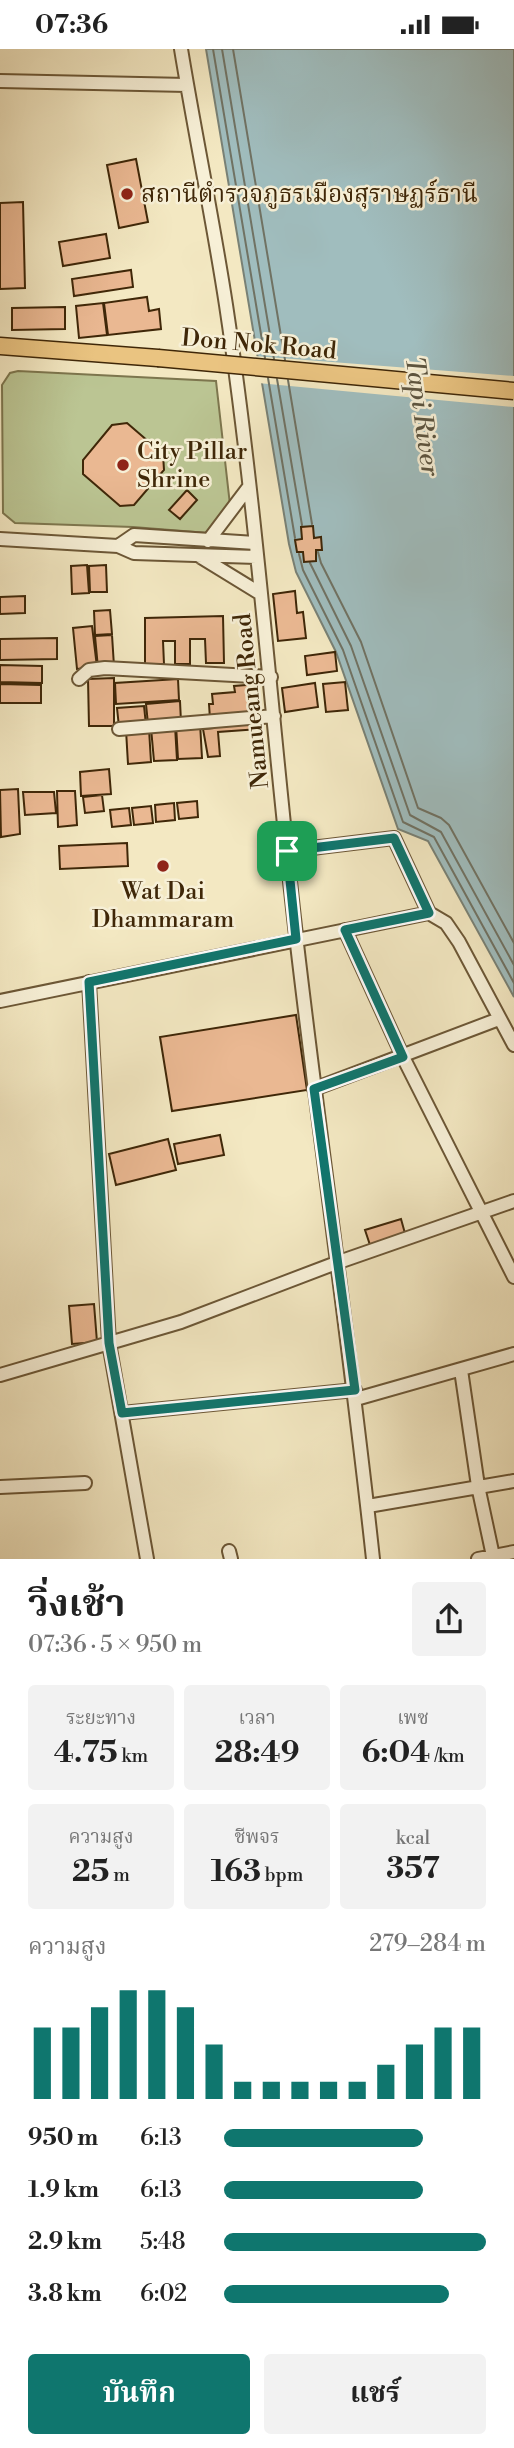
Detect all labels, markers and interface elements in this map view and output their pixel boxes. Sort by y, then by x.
text: 07:36 [35,9,108,41]
place label: สถานีตำรวจภูธรเมืองสุราษฏร์ธานี [141,178,478,210]
marker: สถานีตำรวจภูธรเมืองสุราษฏร์ธานี [119,186,135,202]
street label: Don Nok Road [180,323,338,367]
water label: Tapi River [398,354,446,479]
place label: City Pillar Shrine [137,437,247,495]
marker: City Pillar Shrine [115,457,131,473]
street label: Namueang Road [228,611,276,790]
pin [257,821,317,881]
icon: arrive [268,832,306,870]
marker: Wat Dai Dhammaram [155,858,171,874]
place label: Wat Dai Dhammaram [92,877,234,935]
text: วิ่งเช้า [28,1581,125,1628]
button: share [412,1582,486,1656]
text: 07:36 · 5 × 950 m [28,1631,202,1659]
text: ระยะทาง [66,1706,136,1730]
text: เวลา [238,1706,276,1730]
text: เพซ [397,1706,429,1730]
text: 4.75 [54,1734,118,1772]
text: 28:49 [214,1734,300,1772]
text: 6:04 [361,1734,430,1772]
text: km [118,1744,148,1768]
text: /km [430,1744,465,1768]
text: ความสูง [69,1825,133,1849]
text: ชีพจร [234,1825,280,1849]
text: kcal [396,1826,430,1850]
text: 357 [386,1850,440,1888]
text: 25 [72,1853,109,1891]
text: 163 [211,1853,261,1891]
text: m [109,1863,130,1887]
text: bpm [261,1863,303,1887]
text: 279–284 m [369,1930,486,1958]
text: ความสูง [28,1933,106,1961]
text: 950 m [28,2124,98,2152]
text: 6:13 [140,2124,182,2152]
text: 1.9 km [28,2176,99,2204]
text: 6:13 [140,2176,182,2204]
text: 2.9 km [28,2228,102,2256]
text: 5:48 [140,2228,186,2256]
text: 3.8 km [28,2280,102,2308]
text: 6:02 [140,2280,187,2308]
button: บันทึก [28,2354,250,2434]
button: แชร์ [264,2354,486,2434]

